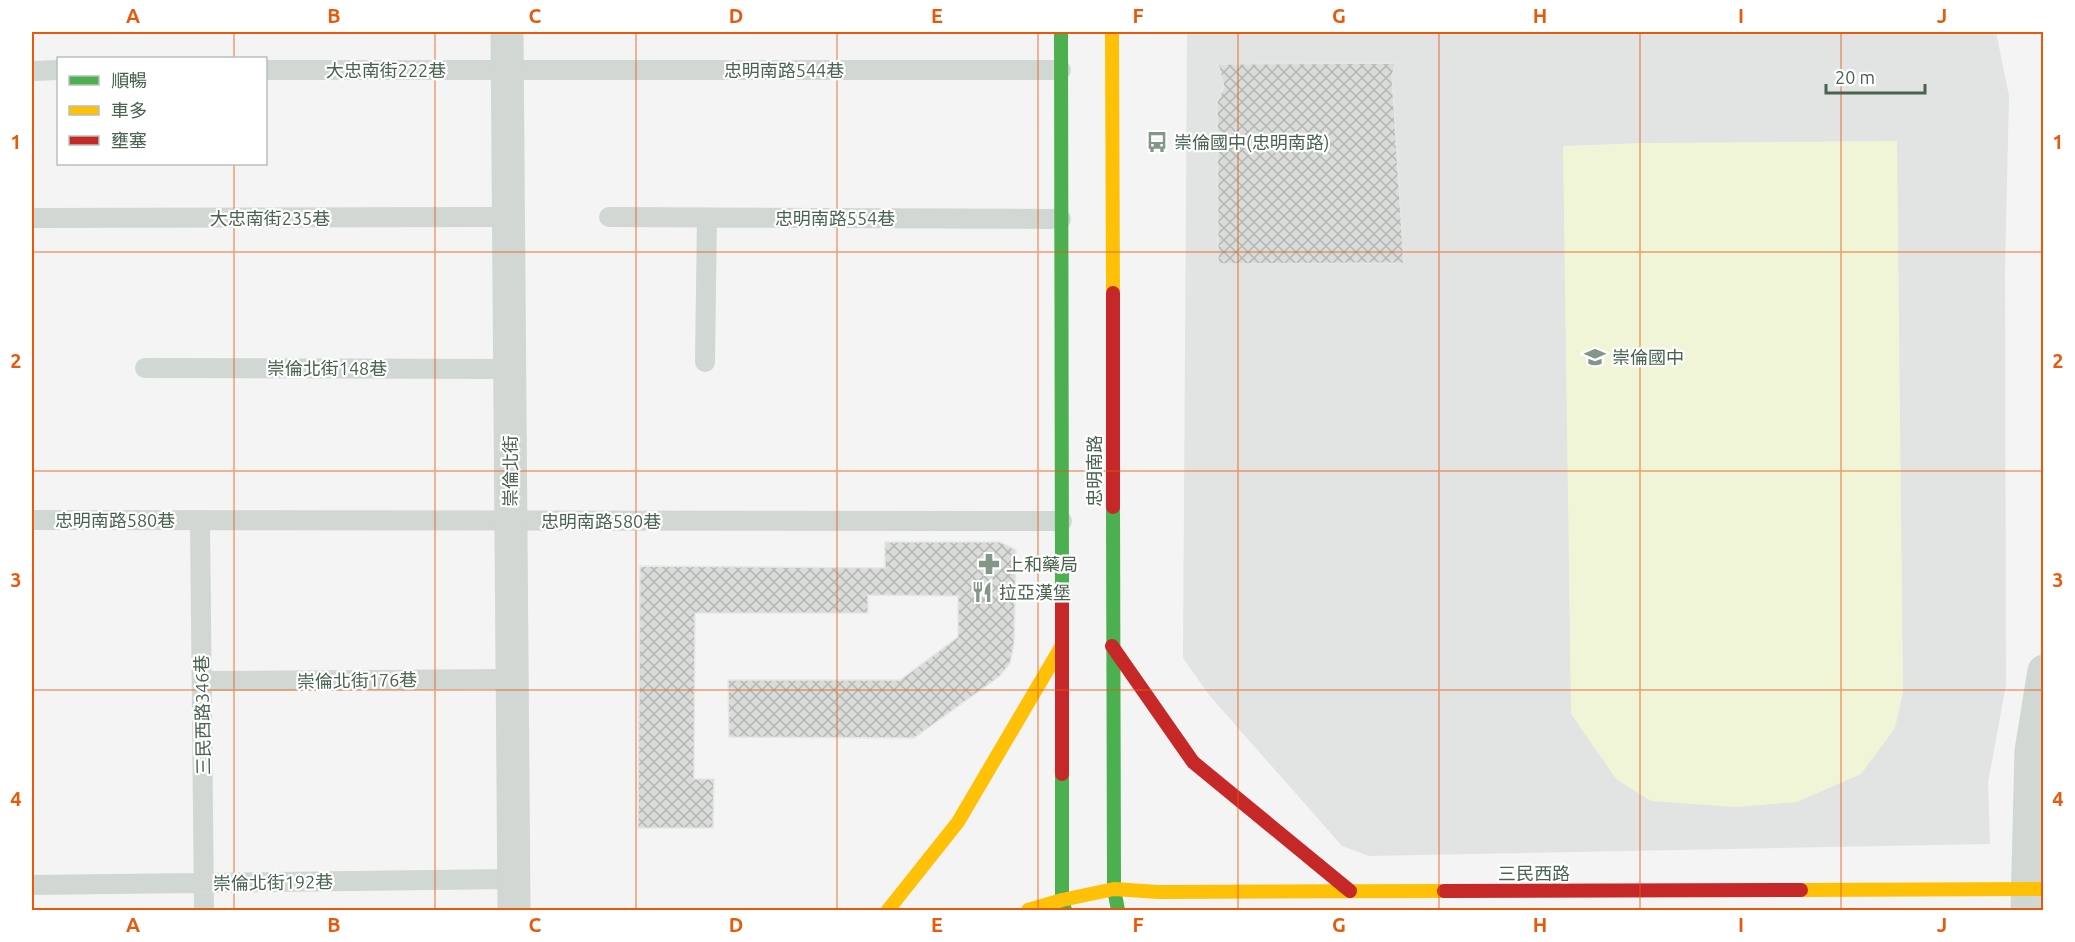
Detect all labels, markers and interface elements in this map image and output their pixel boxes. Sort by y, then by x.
text: A [126,4,140,27]
text: B [327,4,341,27]
text: C [529,4,542,27]
text: D [729,4,743,27]
text: E [931,4,943,27]
text: F [1132,4,1144,27]
text: G [1332,4,1346,27]
text: H [1533,4,1547,27]
text: I [1738,4,1744,27]
text: J [1937,4,1947,27]
legend [57,57,267,165]
scale bar [1826,57,1925,95]
street label: 大忠南街222巷 [326,60,446,80]
street label: 忠明南路544巷 [724,60,844,80]
text: 20 m [1835,67,1875,87]
text: 順暢 [111,70,147,90]
text: 車多 [111,100,147,120]
text: 1 [10,130,22,153]
text: 壅塞 [111,130,147,150]
bus stop icon: 崇倫國中(忠明南路) [1145,130,1169,154]
text: 1 [2052,130,2064,153]
place label: 崇倫國中(忠明南路) [1174,132,1329,153]
street label: 大忠南街235巷 [210,208,330,228]
street label: 忠明南路554巷 [775,208,895,228]
school or university icon: 崇倫國中 [1583,345,1607,369]
place label: 崇倫國中 [1612,347,1684,367]
text: 2 [10,349,22,372]
text: 2 [2052,349,2064,372]
street label: 崇倫北街148巷 [267,358,387,378]
street label: 崇倫北街 [500,435,520,507]
street label: 忠明南路 [1084,435,1104,507]
street label: 忠明南路580巷 [55,510,175,530]
street label: 忠明南路580巷 [541,511,661,531]
pharmacy icon: 上和藥局 [977,552,1001,576]
place label: 上和藥局 [1006,554,1078,574]
text: 3 [10,568,22,591]
text: 3 [2052,568,2064,591]
restaurant icon: 拉亞漢堡 [970,580,994,604]
place label: 拉亞漢堡 [999,582,1071,602]
street label: 三民西路346巷 [191,655,213,775]
street label: 崇倫北街176巷 [297,669,417,691]
text: 4 [10,787,22,810]
text: 4 [2052,787,2064,810]
street label: 三民西路 [1498,863,1570,883]
street label: 崇倫北街192巷 [213,871,333,893]
text: A [126,913,140,936]
text: B [327,913,341,936]
text: C [529,913,542,936]
text: D [729,913,743,936]
text: E [931,913,943,936]
text: F [1132,913,1144,936]
text: G [1332,913,1346,936]
text: H [1533,913,1547,936]
text: I [1738,913,1744,936]
text: J [1937,913,1947,936]

